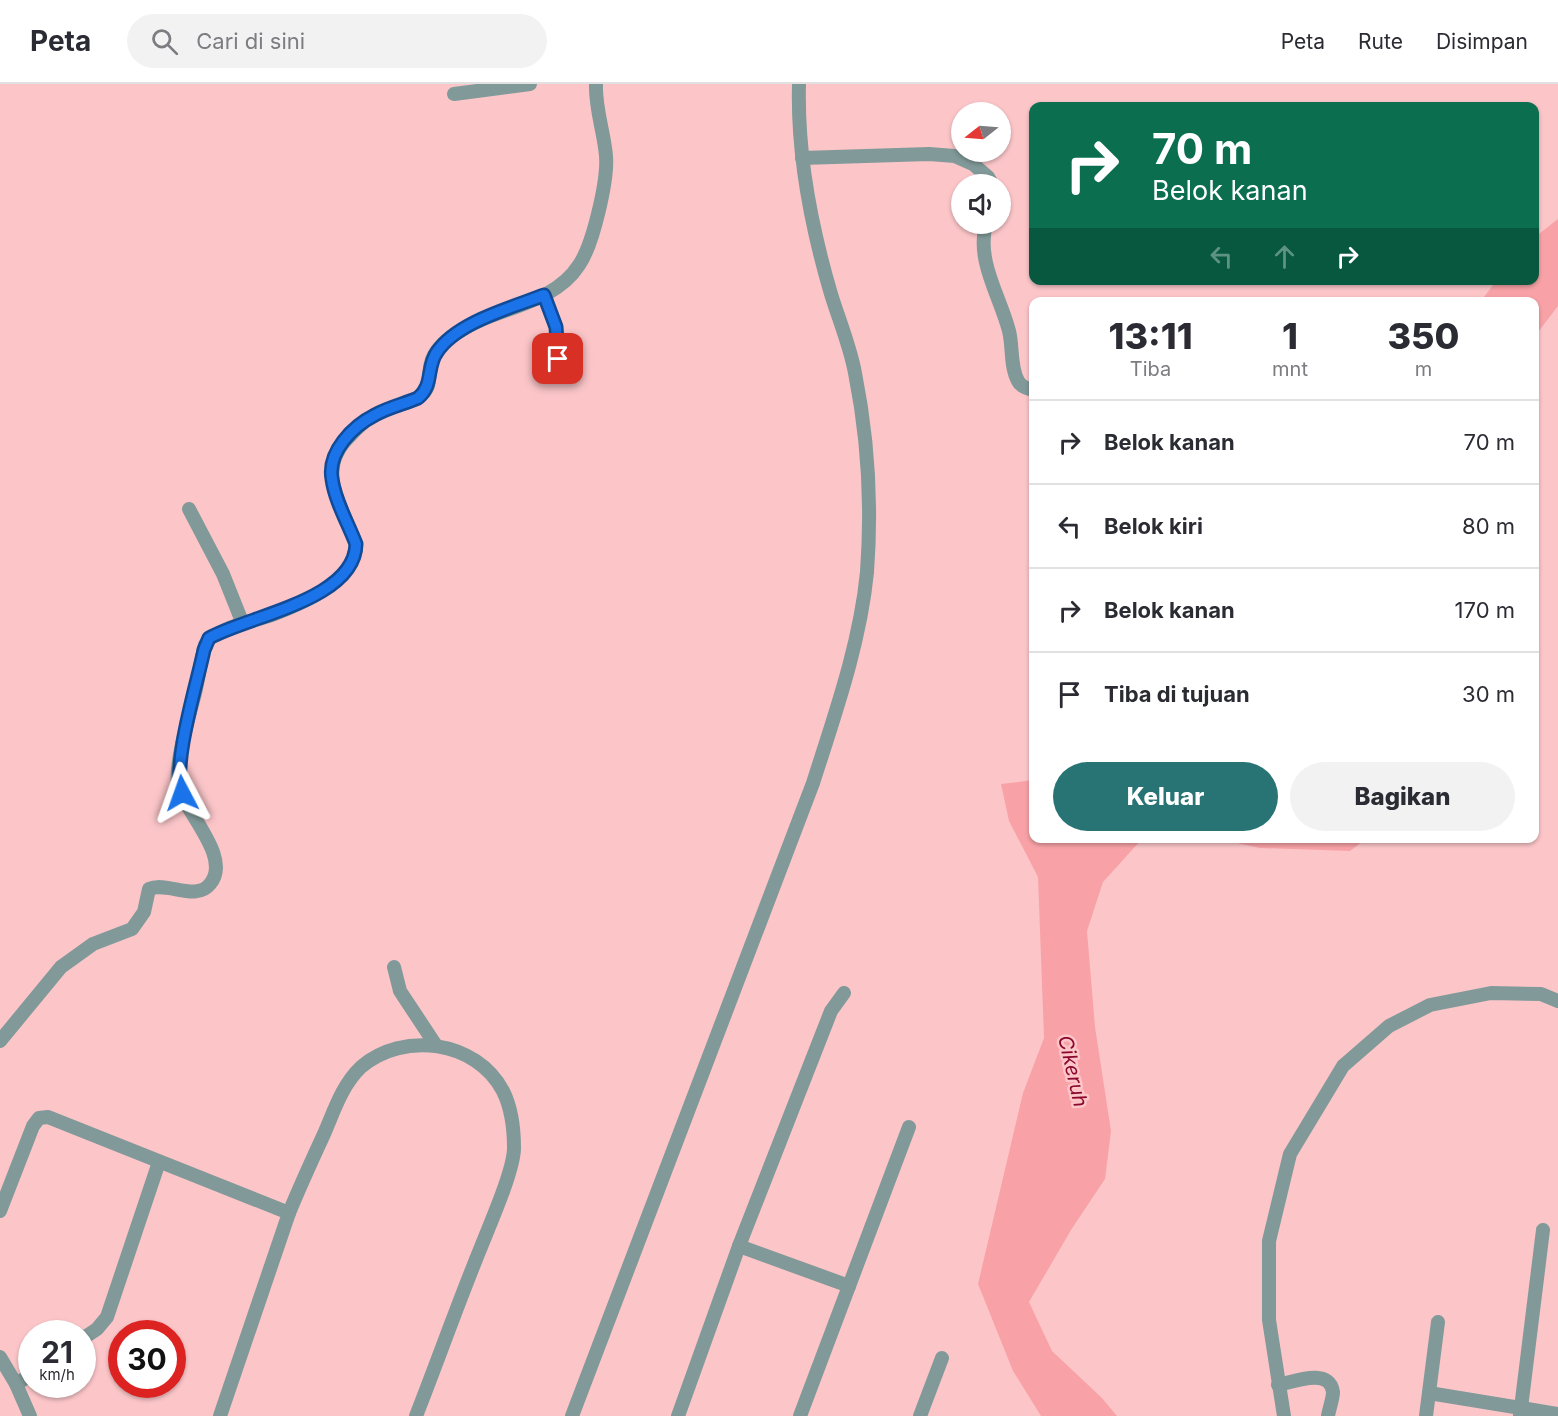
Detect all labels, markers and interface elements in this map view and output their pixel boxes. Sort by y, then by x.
search box [127,14,547,68]
text: Peta [30,24,91,58]
icon: search [148,25,181,58]
text: Cari di sini [196,28,305,54]
text: Peta [1281,29,1325,54]
text: Rute [1358,29,1403,54]
text: Disimpan [1436,29,1528,54]
north arrow [951,102,1011,162]
map controls [951,102,1011,234]
text: 70 m [1152,123,1252,174]
icon: right [1053,126,1131,204]
button: sound [951,174,1011,234]
text: Belok kanan [1152,174,1308,207]
icon: left [1205,240,1238,273]
icon: ahead [1268,240,1301,273]
icon: right [1331,240,1364,273]
text: 13:11 [1109,314,1193,358]
text: 1 [1282,314,1298,358]
text: 350 [1387,314,1459,358]
pin [532,333,583,384]
icon: arrive [541,342,574,375]
text: Tiba [1130,357,1171,381]
text: mnt [1272,357,1308,381]
text: m [1415,357,1432,381]
icon: right [1053,426,1086,459]
text: Belok kanan [1104,429,1235,455]
text: 70 m [1464,429,1515,455]
icon: left [1053,510,1086,543]
text: Belok kiri [1104,513,1203,539]
text: 80 m [1462,513,1515,539]
icon: right [1053,594,1086,627]
text: Belok kanan [1104,597,1235,623]
text: 170 m [1455,597,1515,623]
icon: arrive [1053,678,1086,711]
text: Tiba di tujuan [1104,681,1250,707]
text: 30 m [1462,681,1515,707]
position arrow [150,761,214,825]
button: Keluar [1053,762,1278,831]
button: Bagikan [1290,762,1515,831]
water label: Cikeruh [1053,1033,1093,1109]
speed limit sign: 30 [108,1320,186,1398]
text: 21 [41,1334,73,1370]
text: km/h [39,1365,75,1384]

